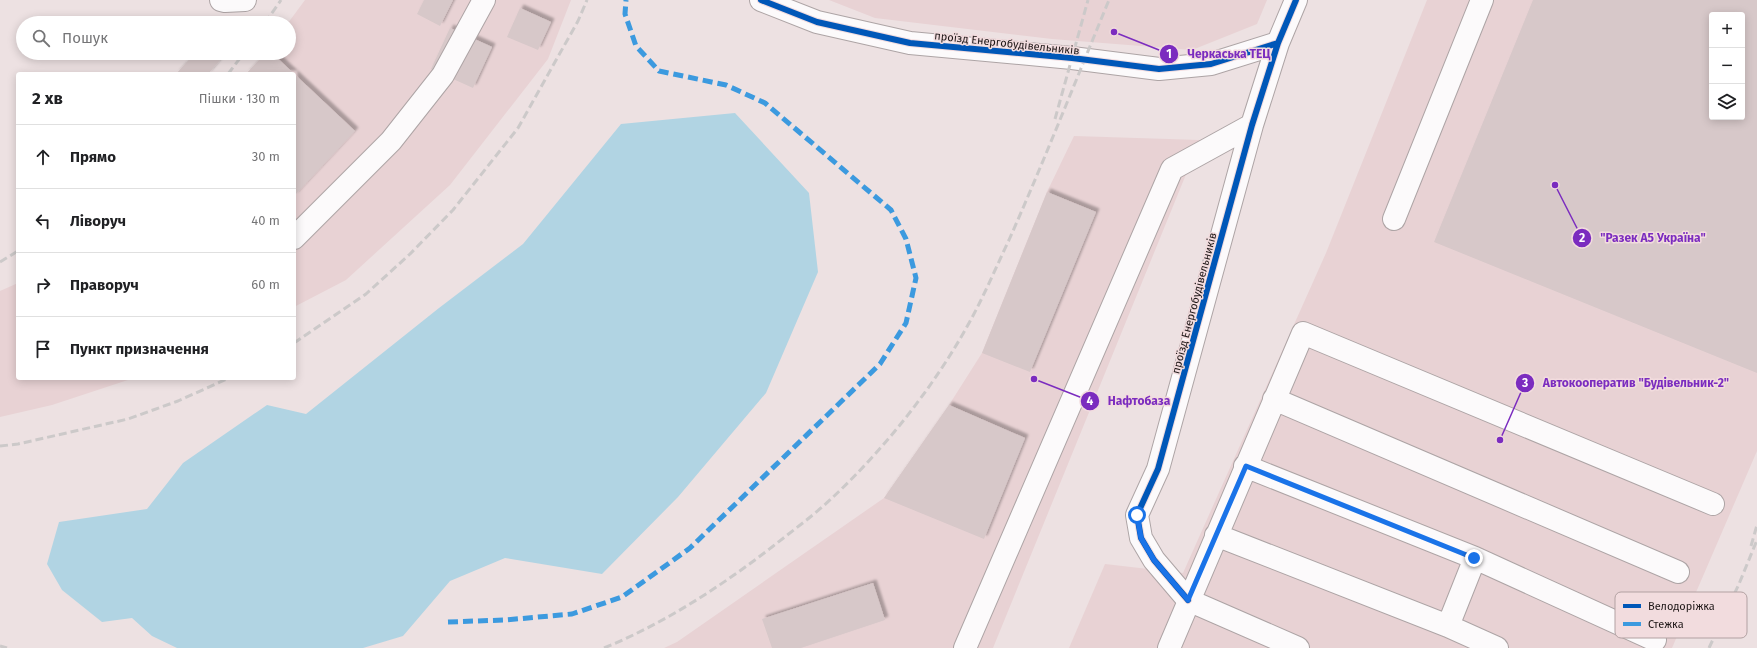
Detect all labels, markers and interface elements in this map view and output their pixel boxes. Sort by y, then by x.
map controls [1709,12,1745,120]
button: + [1709,12,1745,48]
search box [16,16,296,60]
icon: search [30,27,52,49]
text: Пошук [62,29,108,47]
street label: проїзд Енергобудівельників [934,29,1080,58]
callout: Черкаська ТЕЦ [1159,42,1279,66]
text: 1 [1166,47,1172,61]
text: Черкаська ТЕЦ [1187,47,1271,61]
button: − [1709,48,1745,84]
button: layers [1709,84,1745,120]
text: 2 хв [32,88,63,109]
text: Пішки · 130 m [199,91,280,106]
icon: ahead [32,146,54,168]
text: Прямо [70,148,116,166]
text: 30 m [252,149,280,164]
icon: left [32,210,54,232]
text: Ліворуч [70,212,126,230]
text: 40 m [251,213,280,228]
callout: "Разек А5 Україна" [1572,226,1713,250]
street label: проїзд Енергобудівельників [1169,231,1220,375]
text: 2 [1579,231,1585,245]
text: "Разек А5 Україна" [1600,231,1706,245]
icon: right [32,274,54,296]
text: Праворуч [70,276,139,294]
text: 60 m [251,277,280,292]
icon: arrive [32,338,54,360]
text: Пункт призначення [70,340,209,358]
callout: Автокооператив "Будівельник-2" [1515,371,1737,395]
text: 3 [1521,376,1528,390]
text: Автокооператив "Будівельник-2" [1542,376,1729,390]
callout: Нафтобаза [1080,389,1179,413]
text: 4 [1087,394,1094,408]
text: Нафтобаза [1108,394,1171,408]
route start [1128,506,1146,524]
route end [1465,549,1483,567]
legend [1615,592,1747,638]
text: Велодоріжка [1648,600,1715,613]
text: Стежка [1648,618,1684,631]

